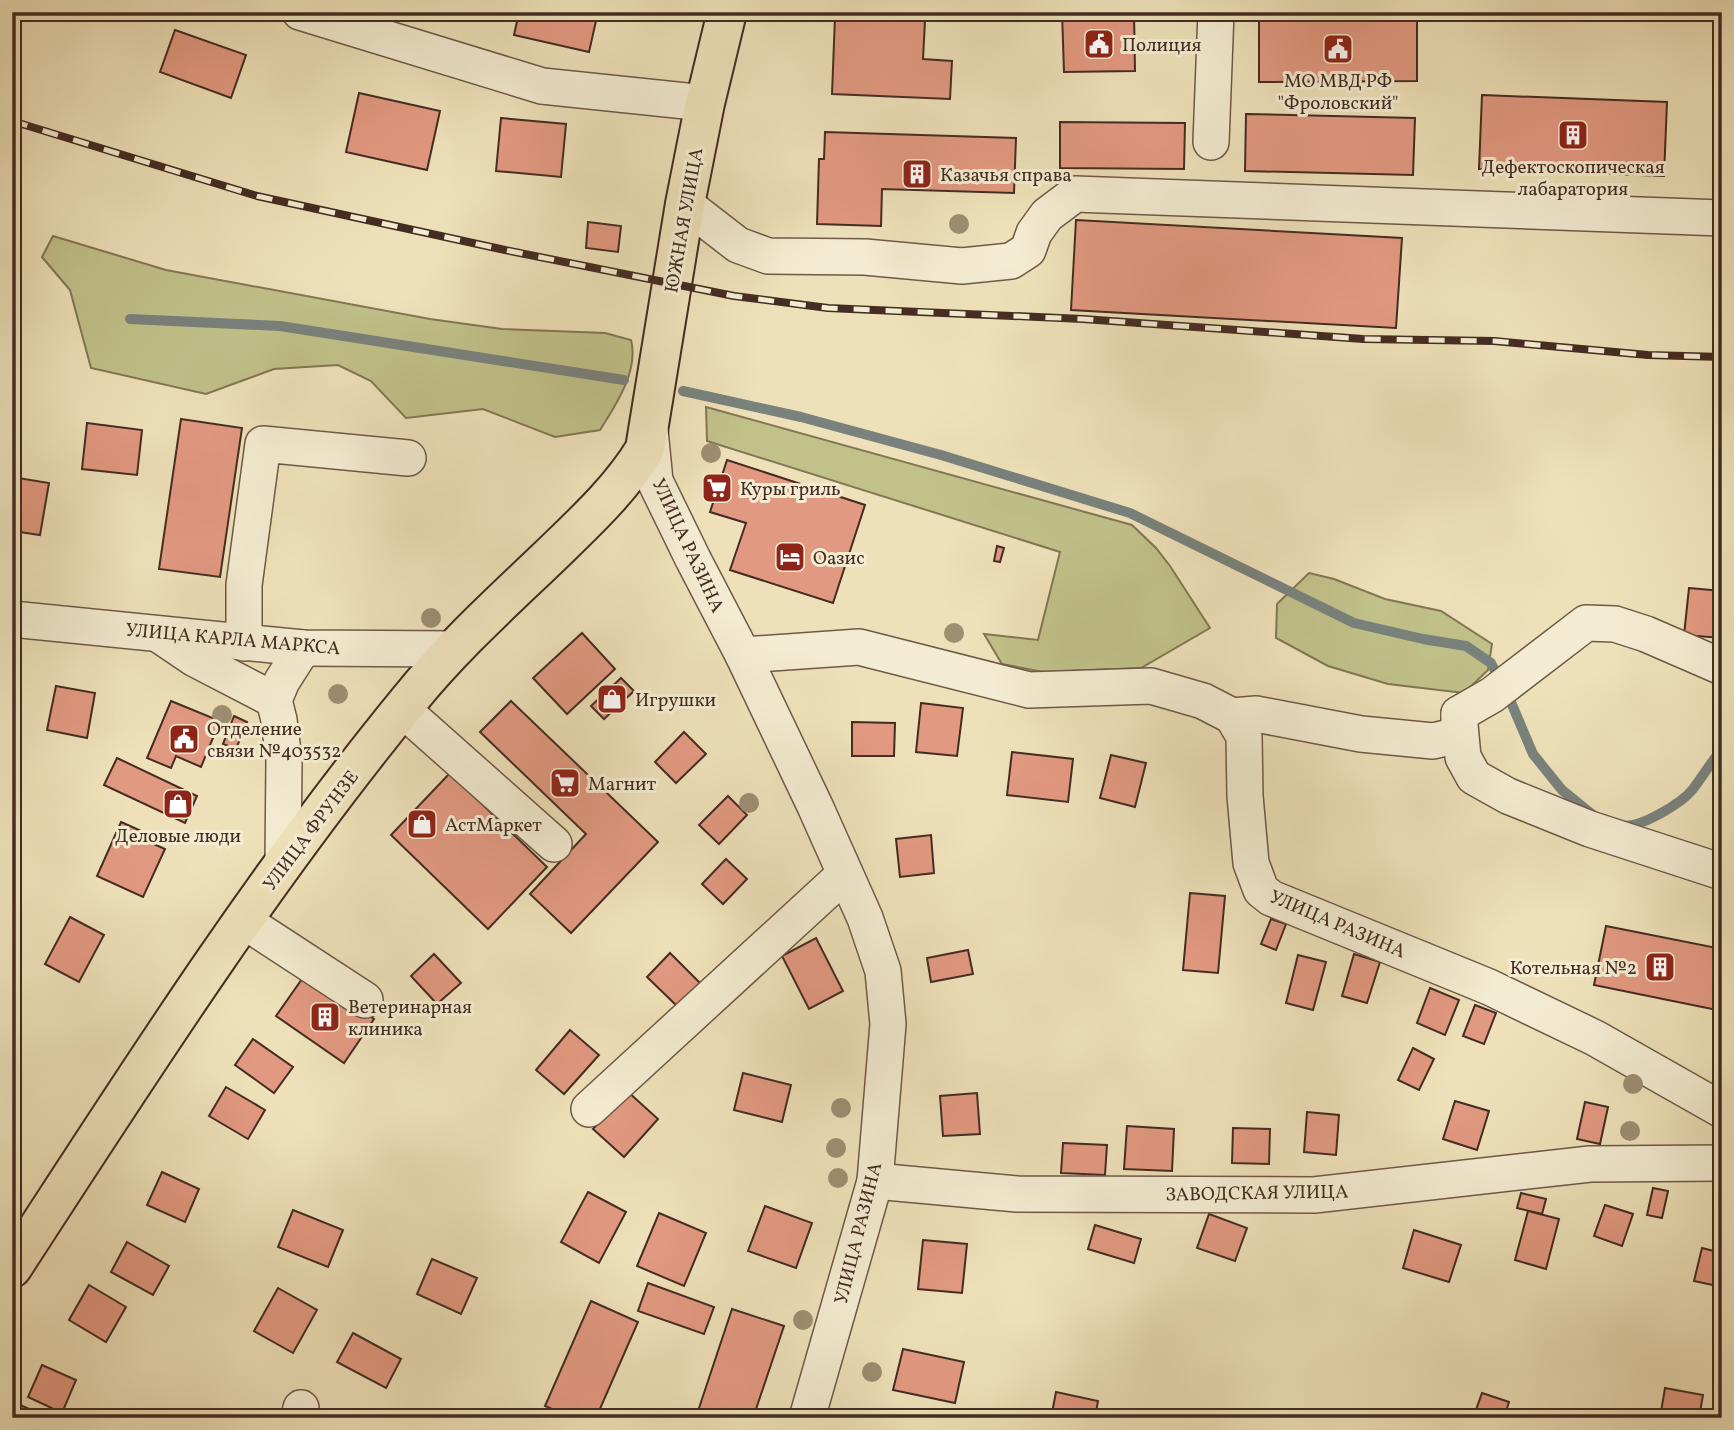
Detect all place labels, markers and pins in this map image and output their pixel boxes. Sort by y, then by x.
public building icon: Полиция [1082,27,1116,61]
public building icon: МО МВД РФ "Фроловский" [1321,32,1355,66]
place label: Полиция [1122,33,1202,59]
place label: МО МВД РФ "Фроловский" [1278,69,1398,117]
building icon: Дефектоскопическая лабаратория [1556,118,1590,152]
place label: Дефектоскопическая лабаратория [1481,155,1665,203]
building icon: Казачья справа [900,157,934,191]
place label: Казачья справа [940,163,1072,189]
supermarket icon: Куры гриль [700,471,734,505]
place label: Куры гриль [740,477,841,503]
hotel icon: Оазис [773,540,807,574]
place label: Оазис [813,546,865,572]
shop icon: Игрушки [595,682,629,716]
place label: Игрушки [635,688,716,714]
place label: Отделение связи №403532 [207,717,341,765]
public building icon: Отделение связи №403532 [167,722,201,756]
supermarket icon: Магнит [548,766,582,800]
place label: Магнит [588,772,656,798]
shop icon: Деловые люди [161,787,195,821]
shop icon: АстМаркет [405,807,439,841]
place label: АстМаркет [445,813,542,839]
place label: Деловые люди [115,824,241,850]
building icon: Котельная №2 [1643,950,1677,984]
place label: Котельная №2 [1510,956,1637,982]
place label: Ветеринарная клиника [348,995,472,1043]
building icon: Ветеринарная клиника [308,1000,342,1034]

